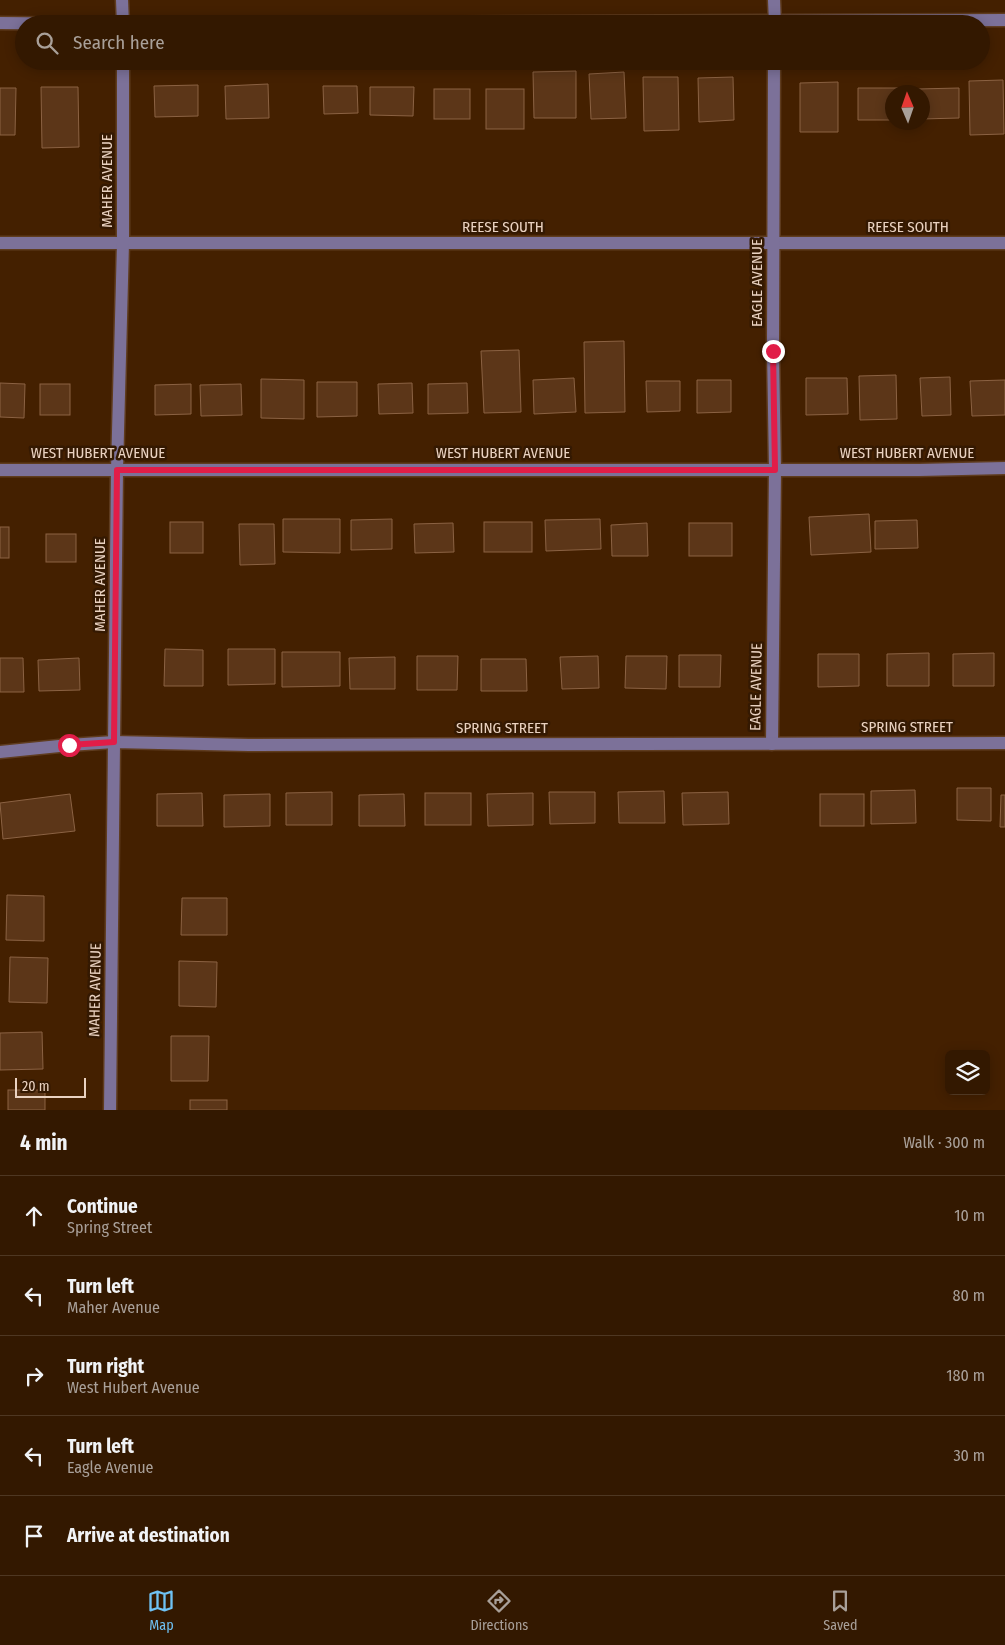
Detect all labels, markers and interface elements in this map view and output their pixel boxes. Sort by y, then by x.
search box [15,15,990,70]
icon: search [33,29,61,57]
text: Search here [73,31,165,54]
north arrow [885,85,930,130]
street label: MAHER AVENUE [98,134,116,228]
street label: REESE SOUTH [462,218,544,236]
street label: REESE SOUTH [867,218,949,236]
street label: EAGLE AVENUE [748,239,766,327]
route end [762,340,785,363]
street label: WEST HUBERT AVENUE [31,444,165,462]
street label: WEST HUBERT AVENUE [436,444,570,462]
street label: WEST HUBERT AVENUE [840,444,974,462]
street label: MAHER AVENUE [91,538,109,632]
street label: EAGLE AVENUE [746,643,766,731]
street label: SPRING STREET [861,718,953,736]
street label: SPRING STREET [456,719,548,737]
route start [58,734,81,757]
street label: MAHER AVENUE [85,943,105,1037]
map controls [945,1050,990,1095]
button: layers [945,1050,990,1095]
scale bar [15,1075,86,1098]
text: 20 m [22,1078,50,1095]
text: 4 min [20,1130,68,1156]
text: Walk · 300 m [903,1133,985,1152]
text: Continue [67,1195,138,1218]
icon: ahead [20,1202,48,1230]
text: 10 m [954,1206,985,1225]
text: Spring Street [67,1218,152,1237]
text: Turn left [67,1275,134,1298]
icon: left [20,1282,48,1310]
text: 80 m [953,1286,985,1305]
text: Maher Avenue [67,1298,160,1317]
text: Turn right [67,1355,144,1378]
icon: right [20,1362,48,1390]
text: 180 m [946,1366,985,1385]
text: West Hubert Avenue [67,1378,200,1397]
text: Turn left [67,1435,134,1458]
icon: left [20,1442,48,1470]
text: 30 m [953,1446,985,1465]
text: Eagle Avenue [67,1458,153,1477]
icon: arrive [20,1522,48,1550]
text: Arrive at destination [67,1524,230,1547]
tab: Map [147,1587,175,1634]
tab: Directions [470,1587,528,1634]
tab: Saved [823,1587,858,1634]

